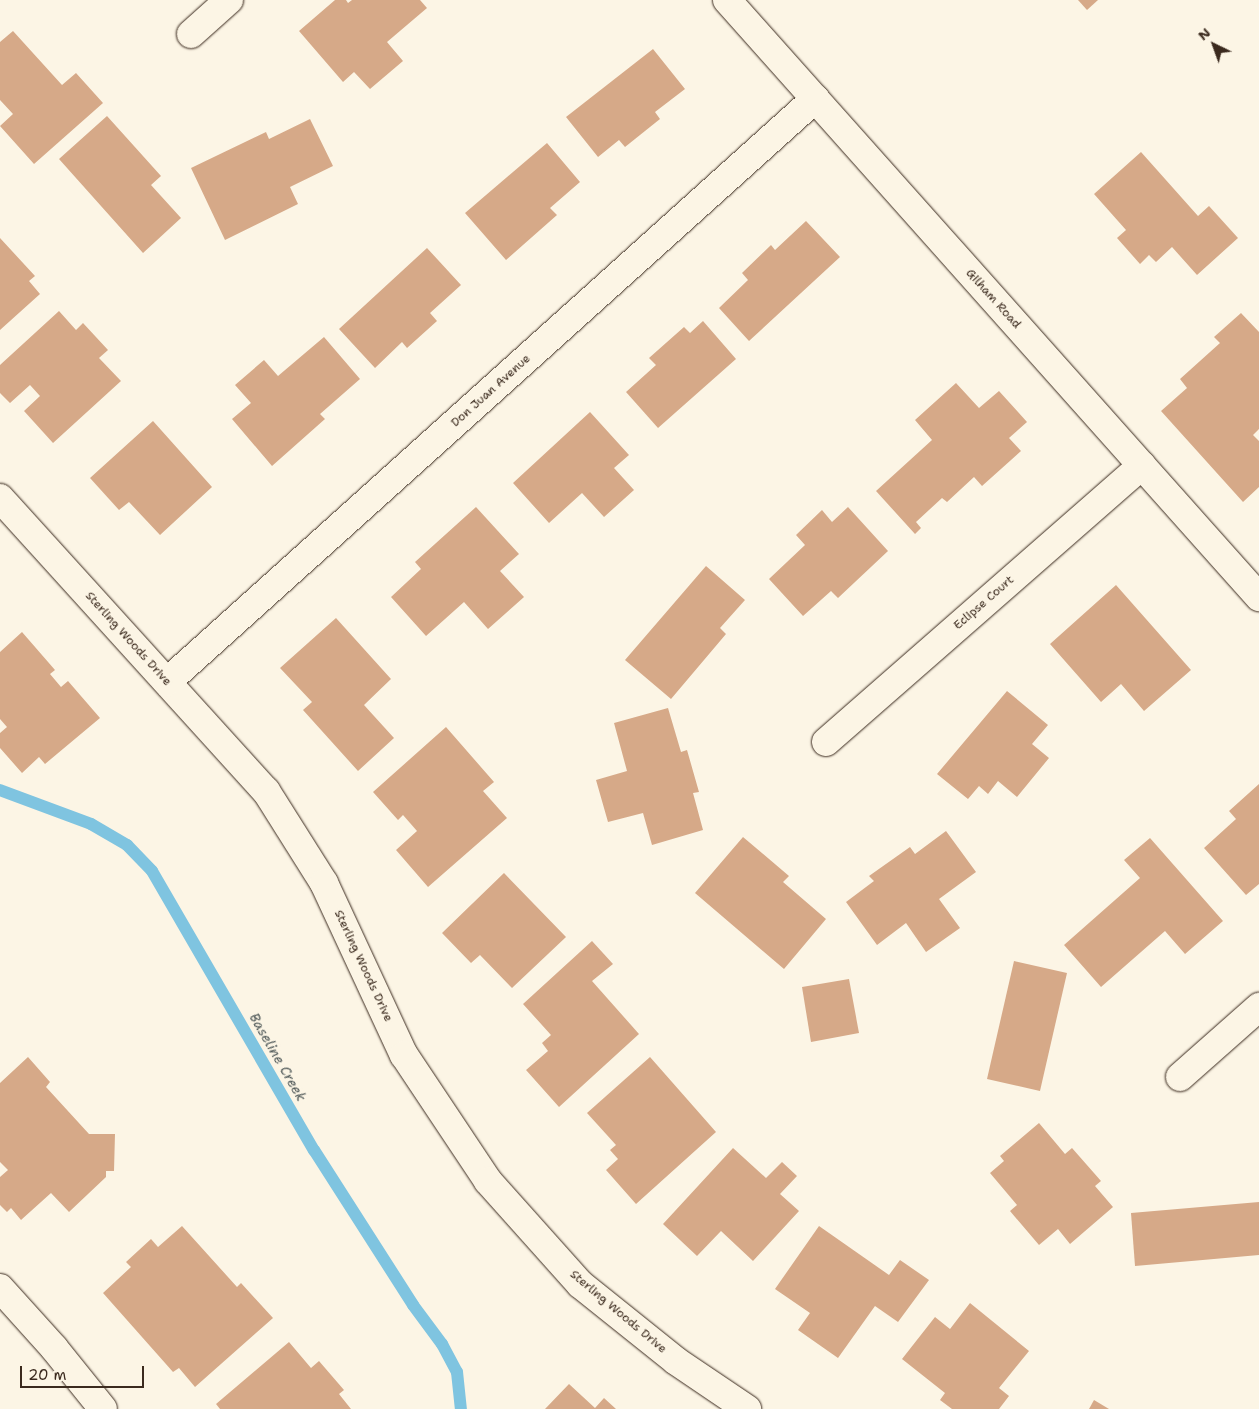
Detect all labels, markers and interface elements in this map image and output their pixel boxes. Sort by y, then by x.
north arrow [1189,20,1239,70]
text: N [1194,23,1214,44]
street label: Gilham Road [962,266,1024,332]
street label: Don Juan Avenue [448,352,534,430]
street label: Eclipse Court [951,573,1017,633]
street label: Sterling Woods Drive [82,589,174,689]
street label: Sterling Woods Drive [331,908,395,1024]
water label: Baseline Creek [246,1010,310,1104]
street label: Sterling Woods Drive [567,1267,669,1357]
scale bar [22,1356,146,1388]
text: 20 m [28,1365,67,1385]

